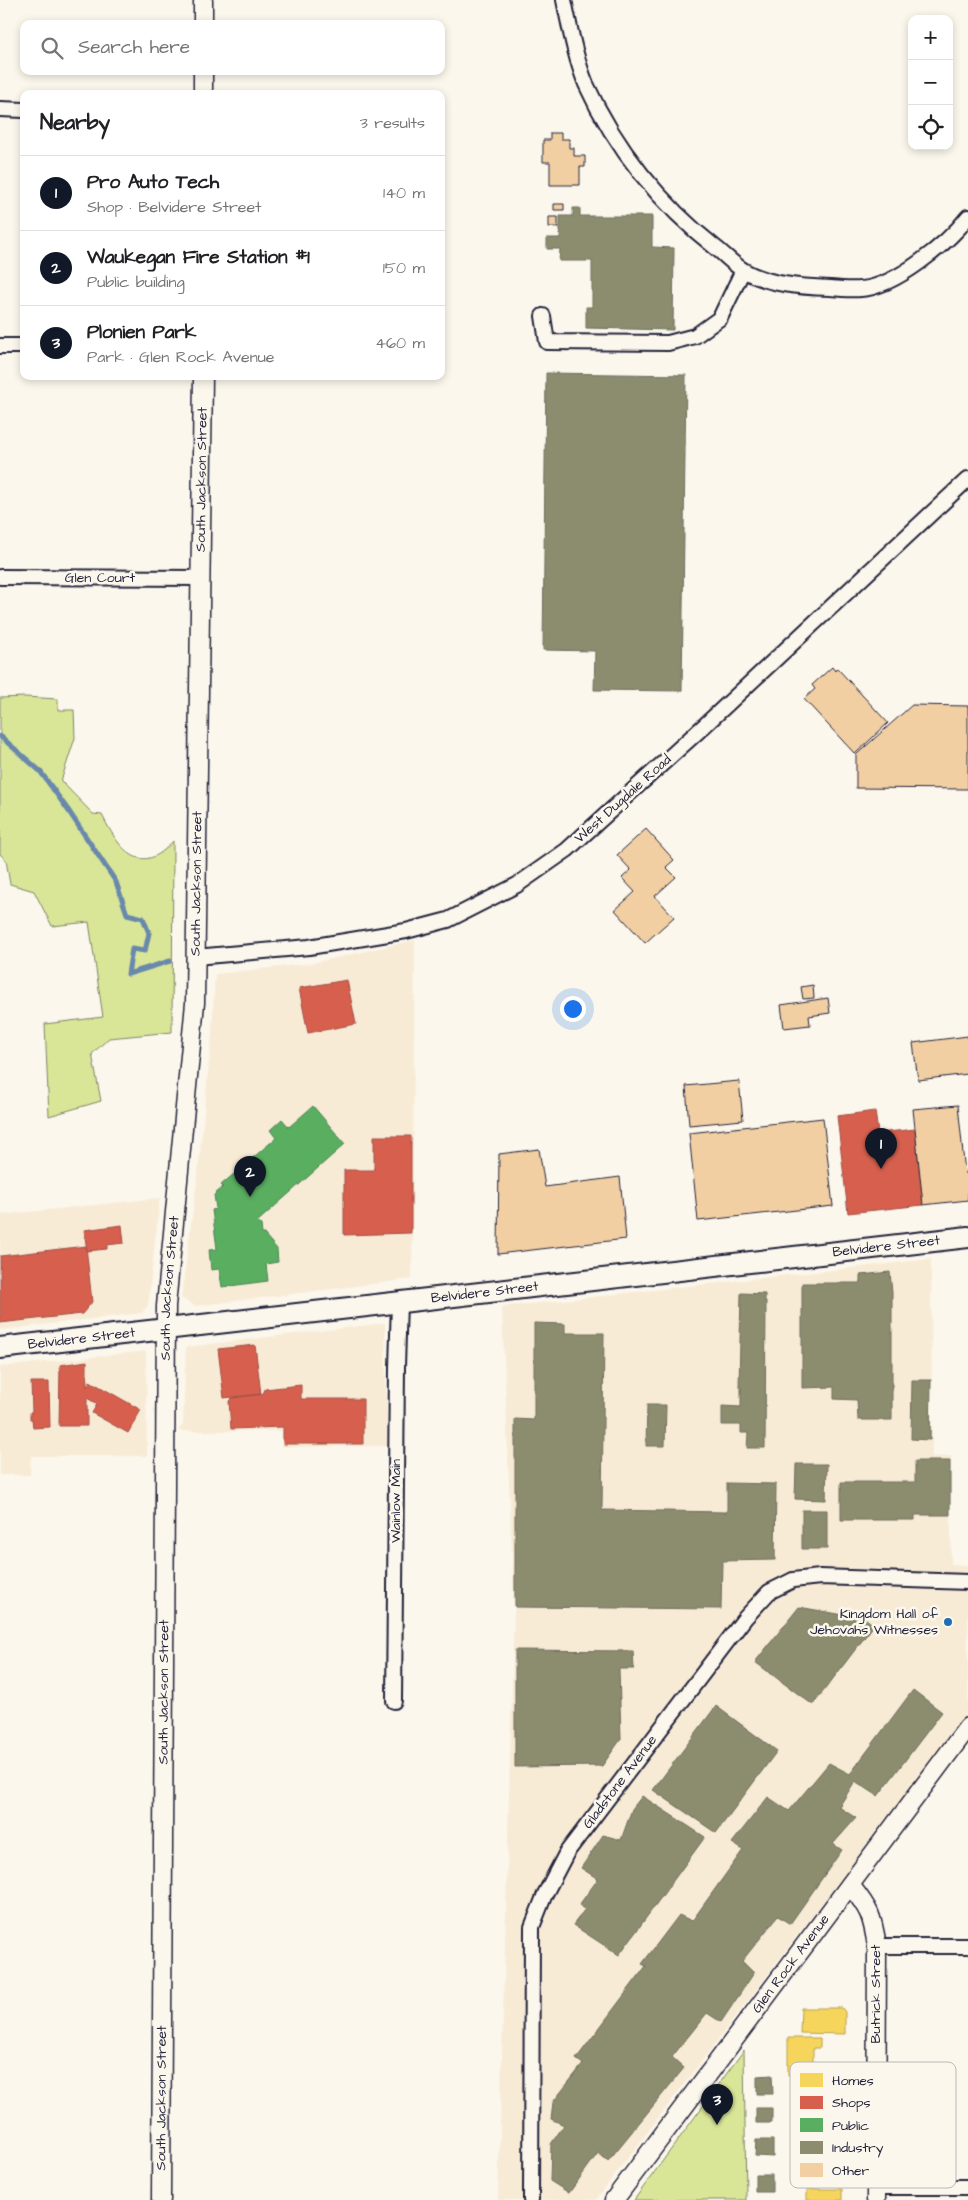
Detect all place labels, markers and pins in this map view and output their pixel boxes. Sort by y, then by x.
pin: 1 [865,1128,897,1169]
pin: 2 [234,1156,266,1197]
place label: Kingdom Hall of Jehovahs Witnesses [810,1604,939,1640]
marker: Kingdom Hall of Jehovahs Witnesses [942,1616,954,1628]
pin: 3 [701,2084,733,2125]

